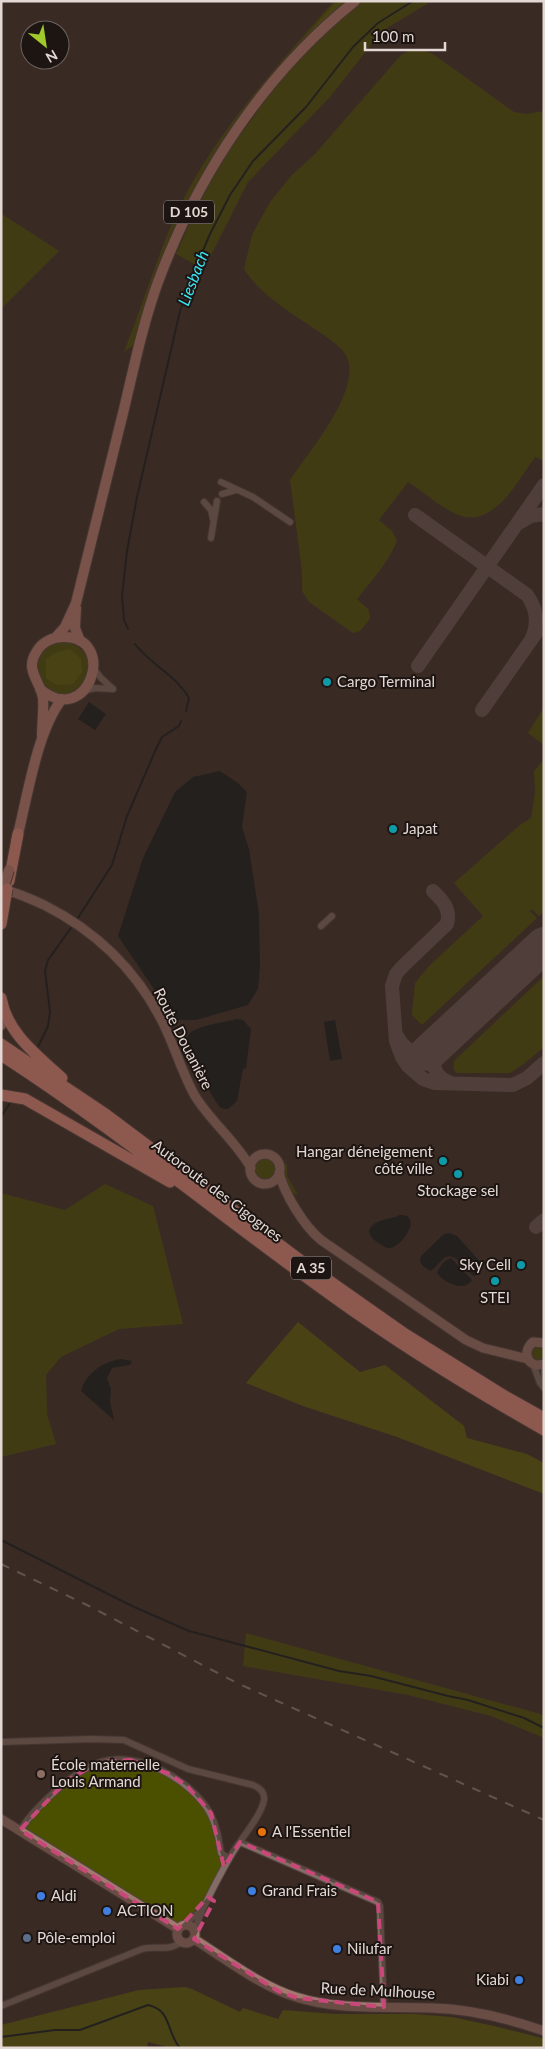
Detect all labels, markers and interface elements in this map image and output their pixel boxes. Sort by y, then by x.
north arrow [20,20,70,70]
scale bar [365,20,445,52]
text: 100 m [372,27,414,45]
text: N [43,47,61,67]
road number: D 105 [164,200,214,223]
water label: Liesbach [173,247,212,308]
place label: Cargo Terminal [337,672,435,690]
marker: Cargo Terminal [321,676,333,688]
place label: Japat [403,819,438,837]
marker: Japat [387,823,399,835]
street label: Route Douanière [151,985,217,1092]
street label: Autoroute des Cigognes [149,1135,286,1245]
place label: Hangar déneigement côté ville [296,1142,434,1177]
marker: Hangar déneigement côté ville [437,1155,449,1167]
marker: Stockage sel [452,1168,464,1180]
place label: Stockage sel [417,1181,499,1199]
place label: Sky Cell [459,1255,511,1273]
road number: A 35 [291,1256,331,1280]
marker: Sky Cell [515,1259,527,1271]
marker: STEI [489,1275,501,1287]
place label: STEI [480,1288,510,1306]
place label: École maternelle Louis Armand [51,1755,160,1790]
marker: École maternelle Louis Armand [35,1768,47,1780]
place label: A l'Essentiel [272,1822,351,1840]
marker: A l'Essentiel [256,1826,268,1838]
place label: Grand Frais [262,1881,337,1899]
marker: Grand Frais [246,1885,258,1897]
place label: Aldi [51,1886,77,1904]
marker: Aldi [35,1890,47,1902]
place label: ACTION [117,1901,173,1919]
marker: ACTION [101,1905,113,1917]
place label: Pôle-emploi [37,1928,115,1946]
marker: Pôle-emploi [21,1932,33,1944]
place label: Nilufar [347,1939,393,1957]
marker: Nilufar [331,1943,343,1955]
place label: Kiabi [476,1970,509,1988]
marker: Kiabi [513,1974,525,1986]
street label: Rue de Mulhouse [320,1978,436,2002]

